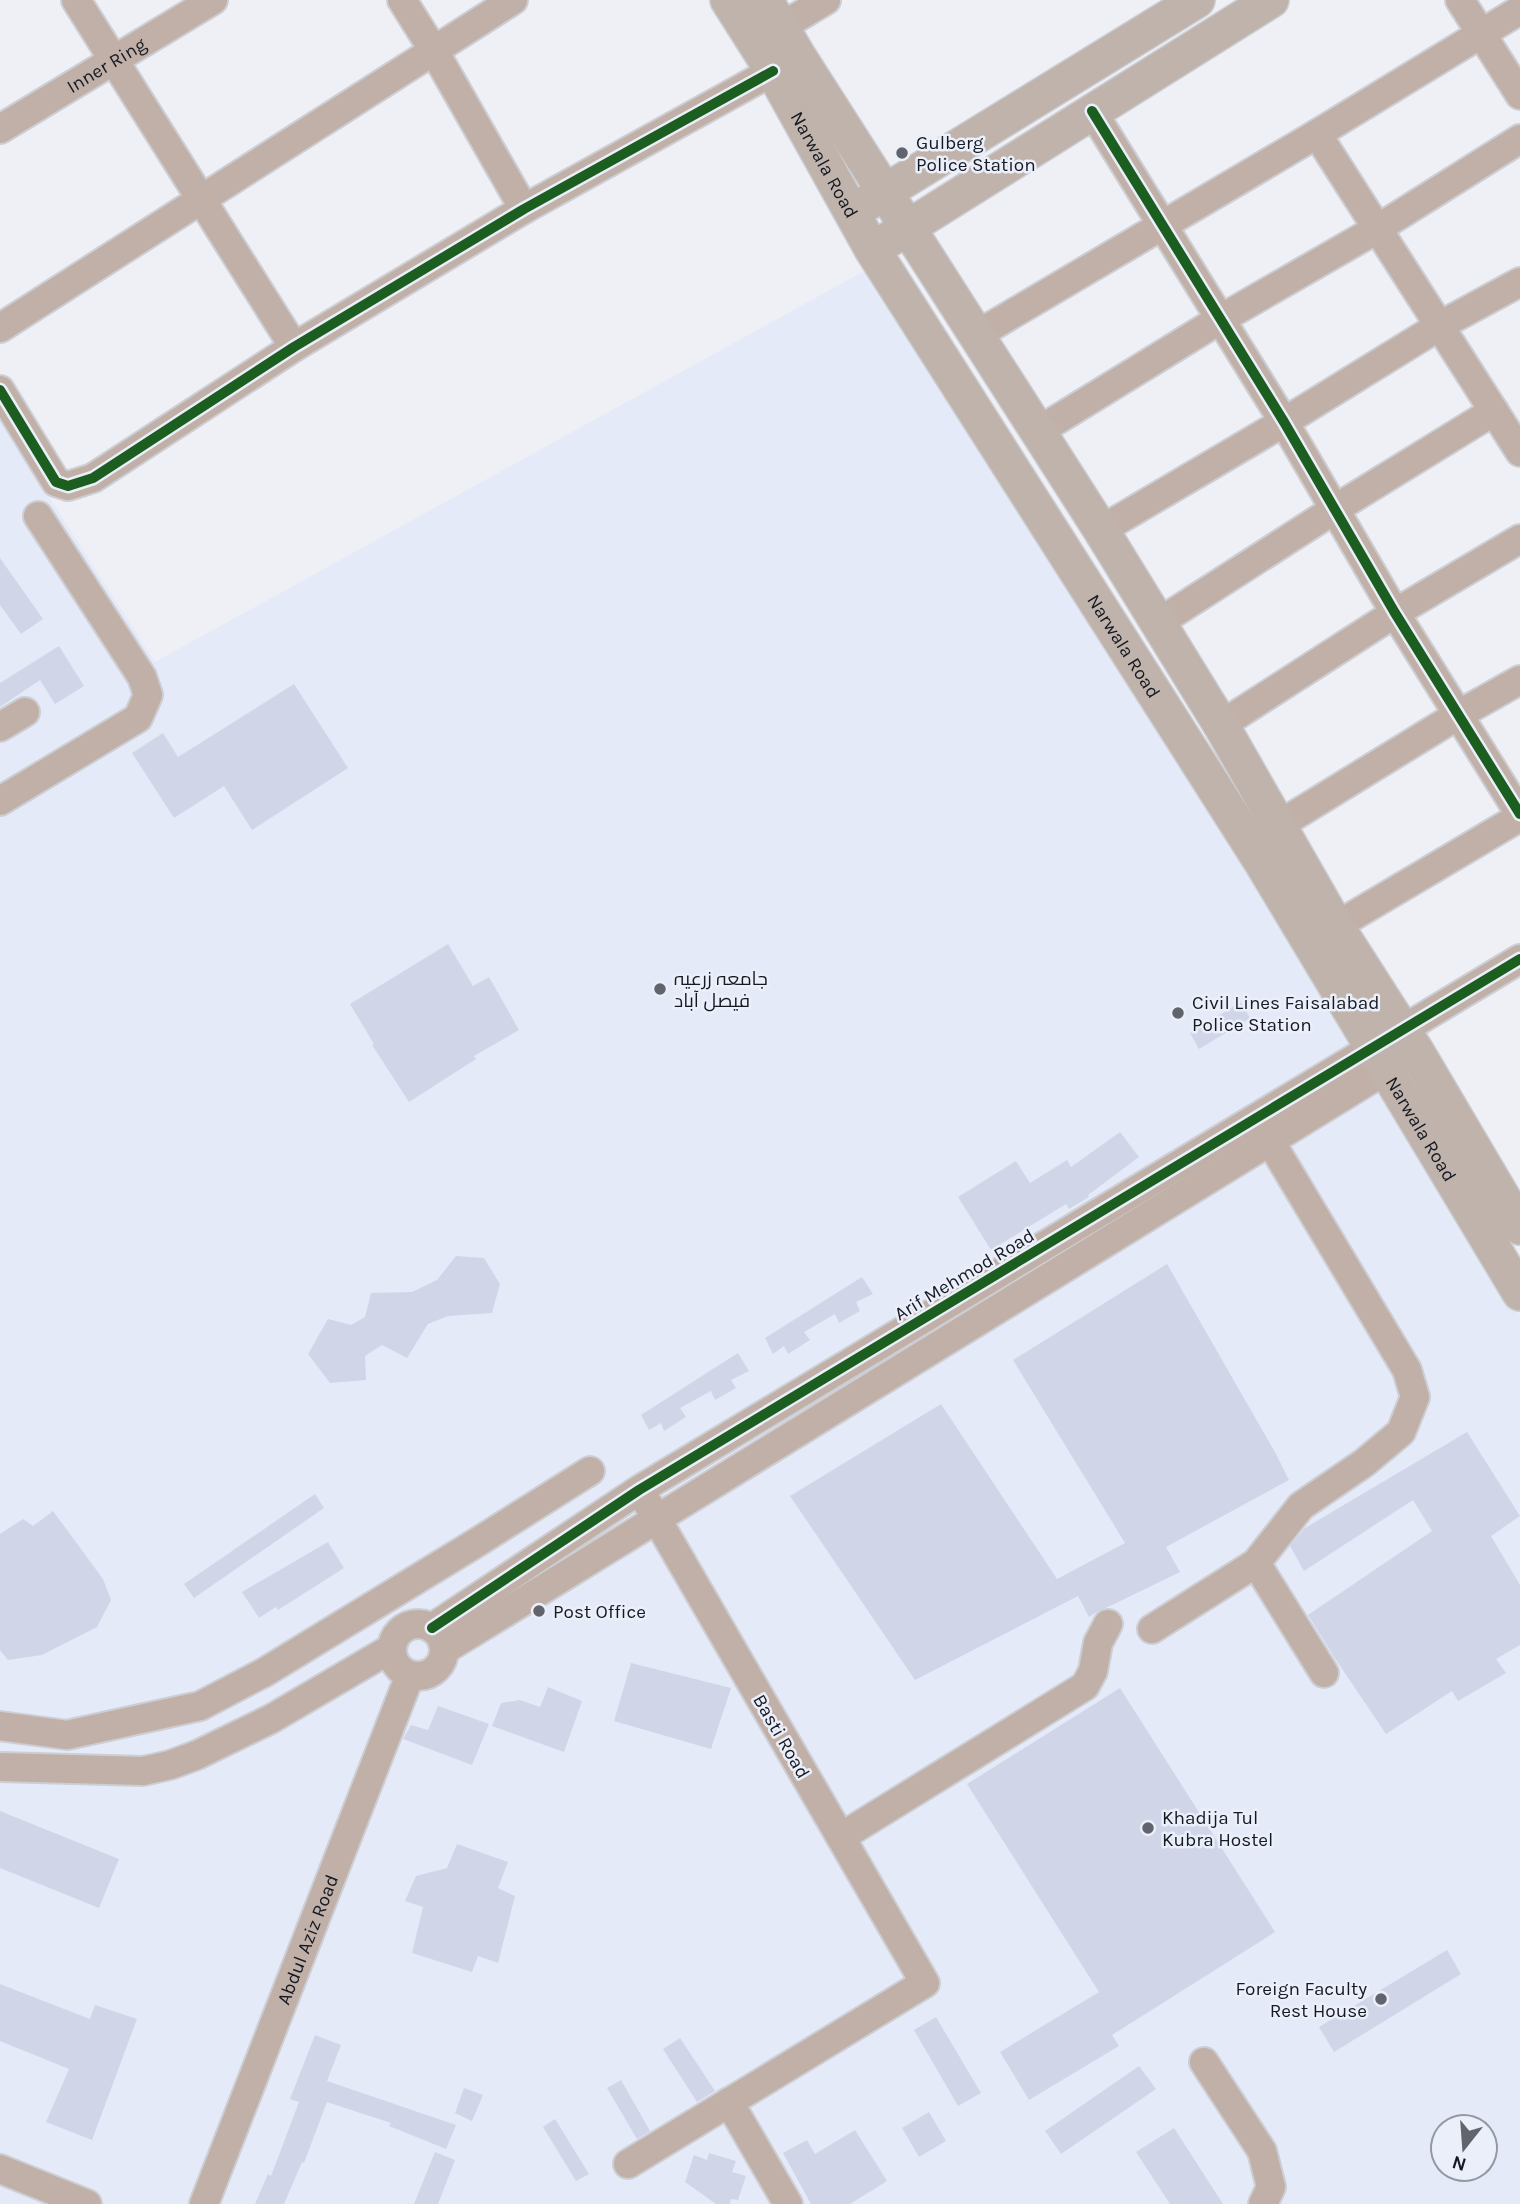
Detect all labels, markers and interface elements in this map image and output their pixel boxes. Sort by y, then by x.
street label: Inner Ring [63,33,151,98]
street label: Narwala Road [786,108,863,222]
place label: Gulberg Police Station [916,132,1036,176]
marker: Gulberg Police Station [894,145,910,161]
street label: Narwala Road [1082,590,1165,702]
place label: جامعہ زرعیہ فیصل آباد [674,968,768,1012]
marker: جامعہ زرعیہ فیصل آباد [652,981,668,997]
place label: Civil Lines Faisalabad Police Station [1192,992,1379,1036]
marker: Civil Lines Faisalabad Police Station [1170,1005,1186,1021]
street label: Narwala Road [1381,1073,1461,1186]
street label: Arif Mehmod Road [891,1224,1039,1325]
place label: Post Office [553,1601,646,1623]
marker: Post Office [531,1603,547,1619]
street label: Basti Road [748,1691,814,1782]
place label: Khadija Tul Kubra Hostel [1162,1807,1273,1851]
marker: Khadija Tul Kubra Hostel [1140,1820,1156,1836]
street label: Abdul Aziz Road [273,1872,343,2008]
place label: Foreign Faculty Rest House [1236,1978,1367,2022]
marker: Foreign Faculty Rest House [1373,1991,1389,2007]
north arrow [1429,2113,1499,2183]
text: N [1450,2151,1469,2176]

